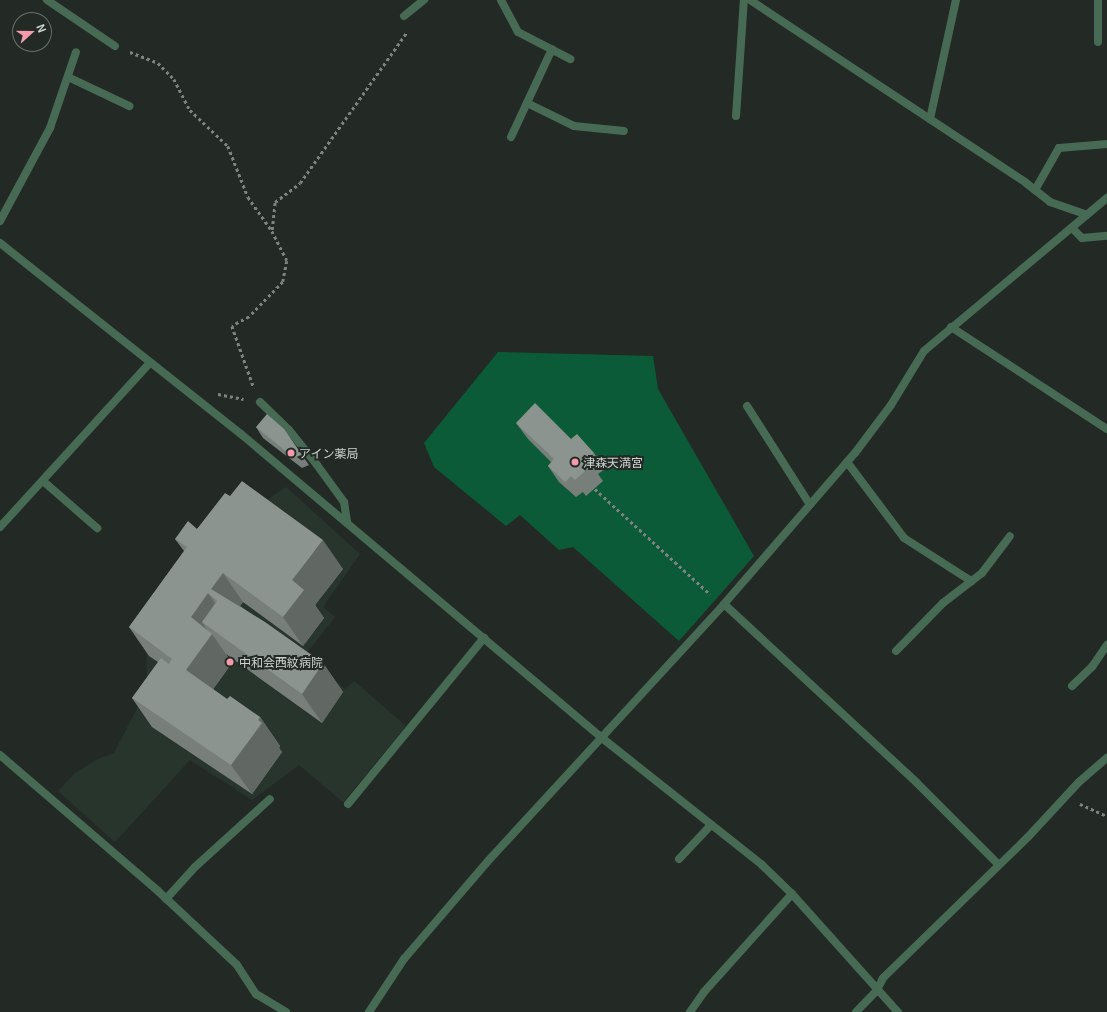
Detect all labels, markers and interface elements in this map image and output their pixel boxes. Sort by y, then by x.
north arrow [12,12,52,52]
text: N [33,21,51,35]
place label: アイン薬局 [299,446,359,460]
marker: アイン薬局 [286,448,296,458]
place label: 津森天満宮 [583,455,643,469]
marker: 津森天満宮 [570,457,580,467]
place label: 中和会西紋病院 [239,655,323,669]
marker: 中和会西紋病院 [224,656,236,668]

